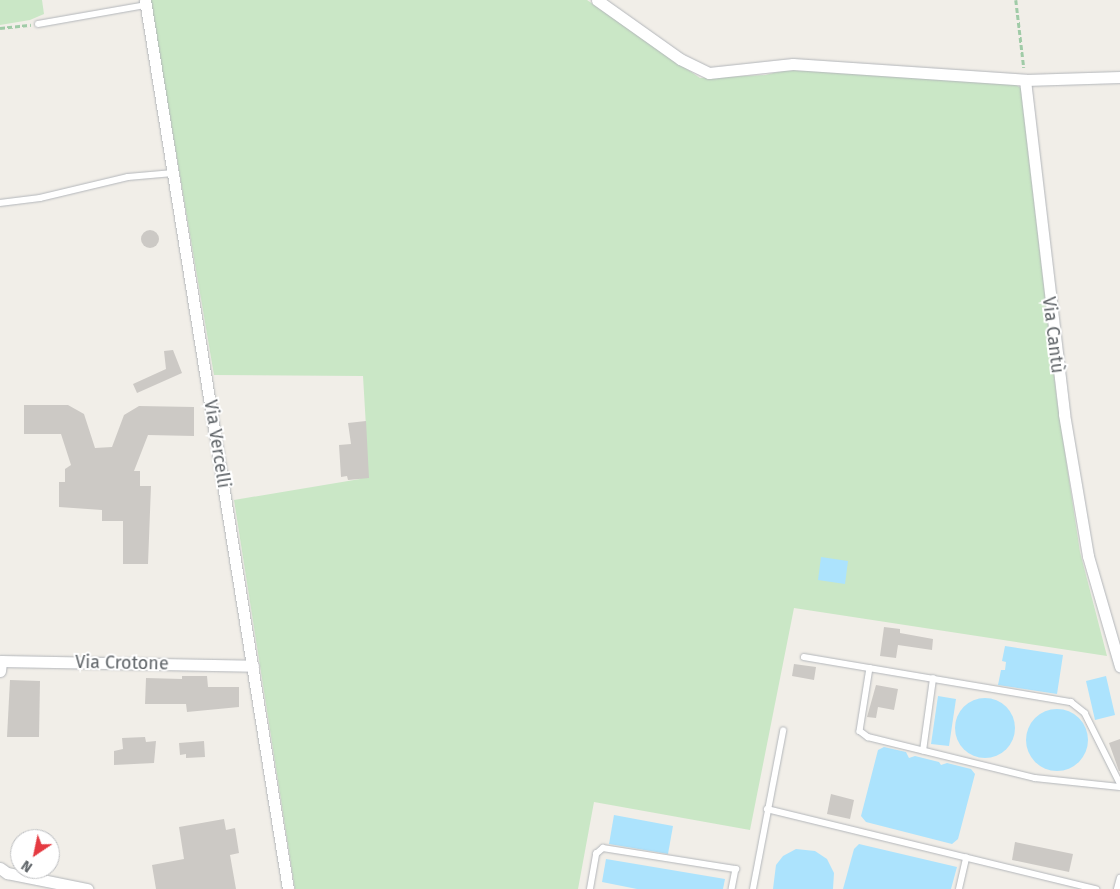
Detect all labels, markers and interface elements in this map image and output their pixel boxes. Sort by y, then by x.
street label: Via Cantù [1038,296,1068,374]
street label: Via Vercelli [199,398,235,490]
street label: Via Crotone [75,651,169,675]
north arrow [10,829,60,879]
text: N [18,856,36,876]

